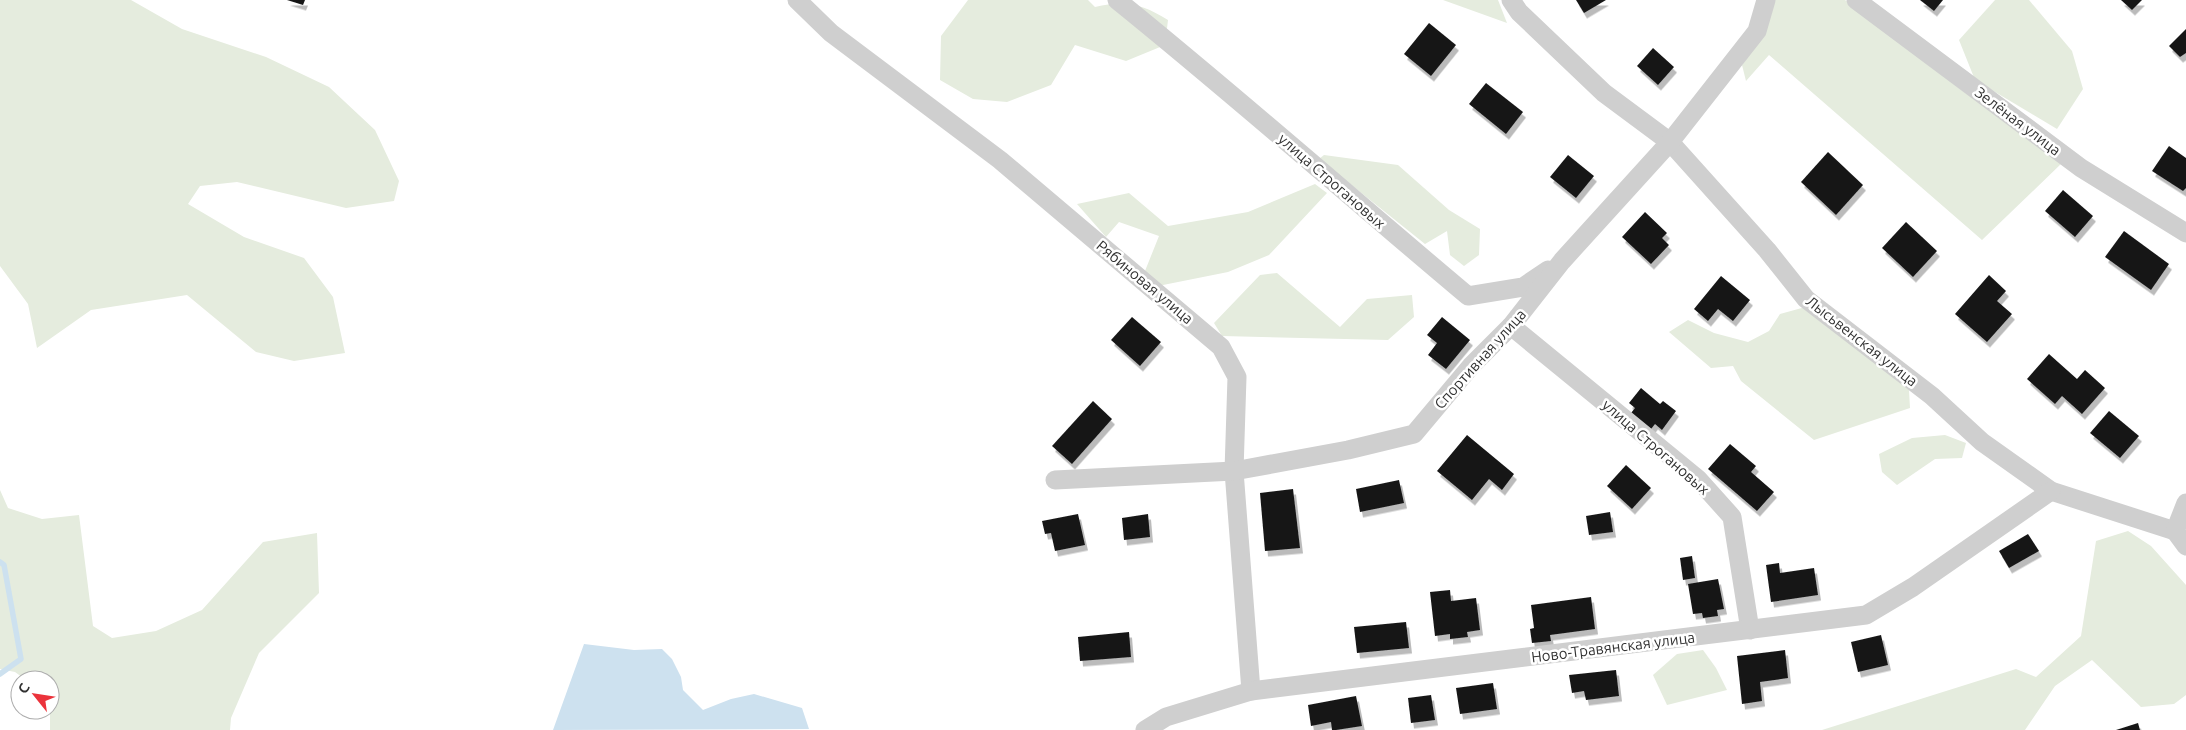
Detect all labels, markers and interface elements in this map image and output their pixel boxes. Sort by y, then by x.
street label: Зелёная улица [1972,83,2064,159]
street label: улица Строгановых [1275,130,1389,232]
street label: Рябиновая улица [1093,237,1197,327]
street label: Лысьвенская улица [1803,292,1921,390]
street label: Спортивная улица [1431,306,1529,412]
street label: улица Строгановых [1599,396,1713,498]
street label: Ново-Травянская улица [1530,629,1696,665]
north arrow [10,670,60,720]
text: С [15,681,33,696]

